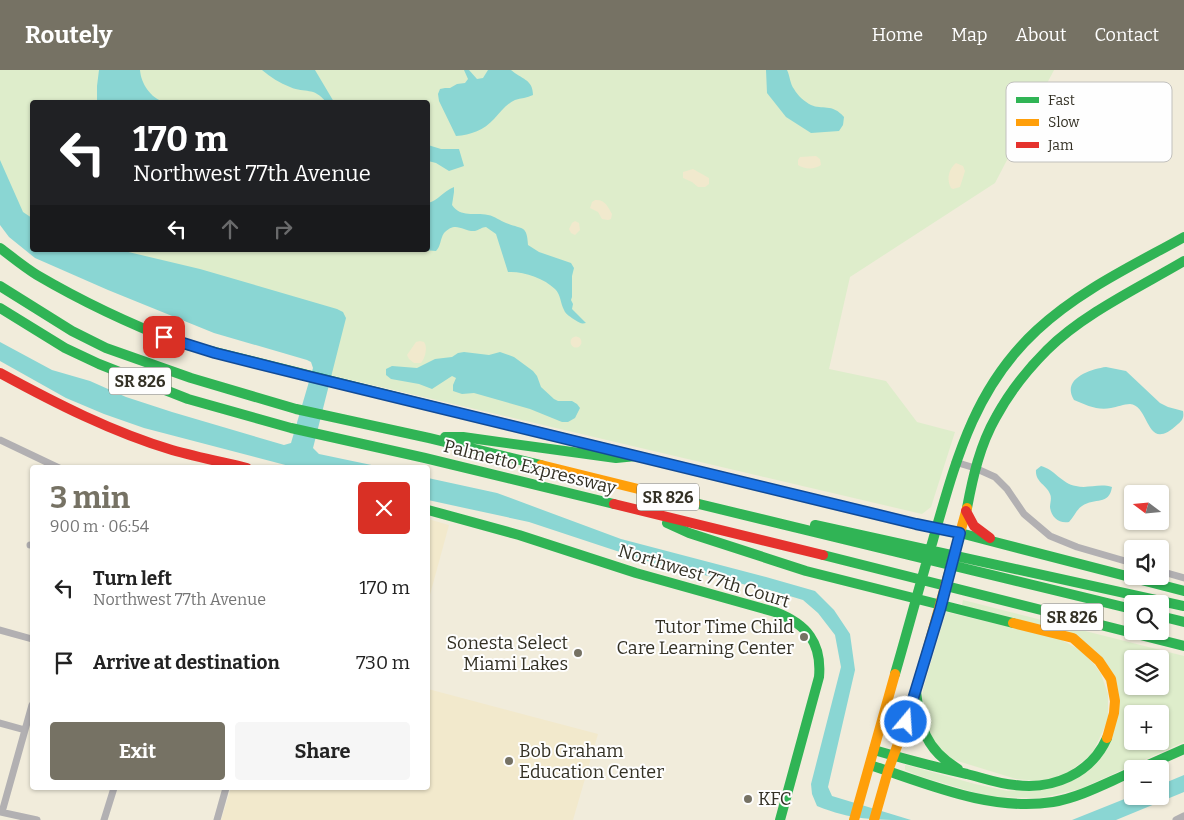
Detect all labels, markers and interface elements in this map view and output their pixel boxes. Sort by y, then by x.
text: Routely [25,21,112,49]
text: Home [872,24,923,46]
text: Map [951,24,987,46]
text: About [1015,24,1066,46]
text: Contact [1094,24,1159,46]
legend [1006,82,1172,162]
text: Fast [1048,92,1075,109]
text: Slow [1048,114,1080,131]
text: 170 m [133,118,228,160]
icon: left [50,120,115,185]
text: Jam [1047,137,1074,154]
text: Northwest 77th Avenue [133,160,371,187]
icon: left [163,215,191,243]
icon: ahead [216,215,244,243]
icon: right [269,215,297,243]
pin [143,316,185,358]
icon: arrive [150,323,178,351]
road number: SR 826 [109,368,171,394]
street label: Palmetto Expressway [441,435,619,499]
text: 3 min [50,480,130,516]
button: close [358,482,410,534]
road number: SR 826 [637,484,699,511]
north arrow [1124,485,1169,530]
map controls [1124,485,1169,805]
text: 900 m · 06:54 [50,517,149,536]
street label: Northwest 77th Court [616,539,793,613]
button: sound [1124,540,1169,585]
text: Turn left [93,567,172,590]
icon: left [50,574,78,602]
text: 170 m [359,576,410,599]
text: Northwest 77th Avenue [93,590,266,609]
button: search [1124,595,1169,640]
road number: SR 826 [1041,604,1103,630]
place label: Tutor Time Child Care Learning Center [617,616,794,659]
marker: Tutor Time Child Care Learning Center [798,631,810,643]
place label: Sonesta Select Miami Lakes [447,632,568,675]
marker: Sonesta Select Miami Lakes [572,647,584,659]
icon: arrive [50,649,78,677]
button: layers [1124,650,1169,695]
text: Arrive at destination [93,651,280,674]
text: 730 m [356,651,410,674]
position arrow [879,695,931,747]
button: + [1124,705,1169,750]
button: Exit [50,722,225,780]
button: Share [235,722,410,780]
place label: Bob Graham Education Center [519,740,664,783]
marker: Bob Graham Education Center [503,755,515,767]
button: − [1124,760,1169,805]
place label: KFC [758,788,791,810]
marker: KFC [742,793,754,805]

